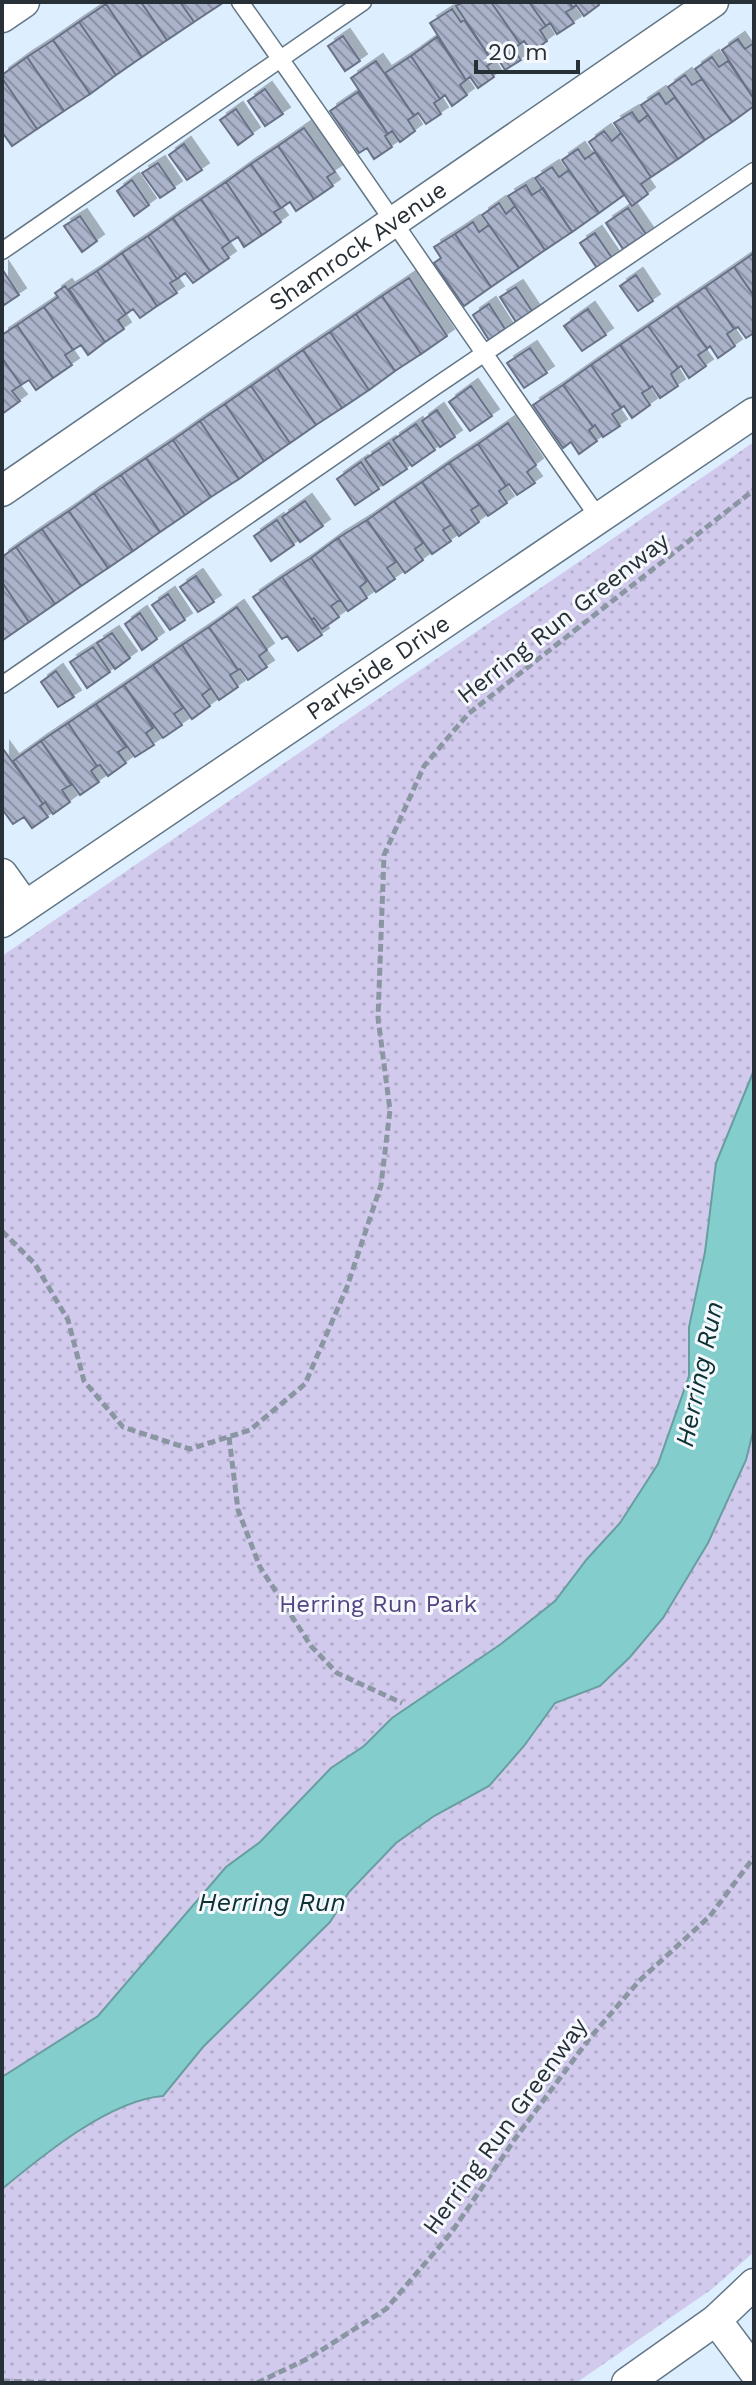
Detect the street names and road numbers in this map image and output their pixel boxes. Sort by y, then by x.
street label: Shamrock Avenue [264,175,452,317]
street label: Herring Run Greenway [452,526,675,709]
street label: Parkside Drive [301,609,455,726]
street label: Herring Run Greenway [417,2012,593,2240]

